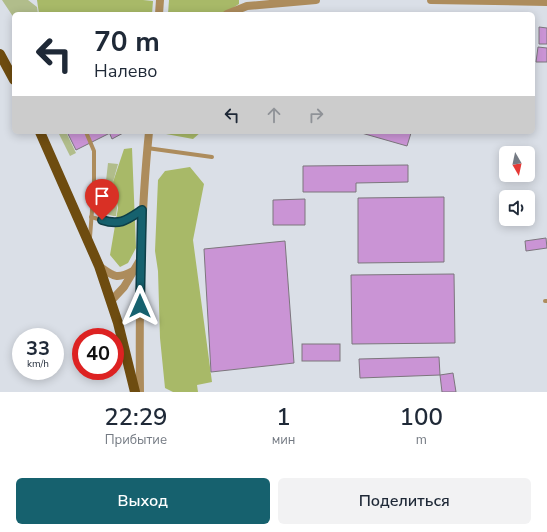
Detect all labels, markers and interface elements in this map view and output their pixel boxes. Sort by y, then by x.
text: 70 m [94,23,160,61]
icon: left [28,28,80,80]
text: Налево [94,59,158,83]
icon: left [221,104,243,126]
icon: ahead [263,104,285,126]
icon: right [305,104,327,126]
north arrow [499,146,535,182]
map controls [499,146,535,226]
pin [85,179,119,220]
icon: arrive [91,185,113,207]
button: sound [499,190,535,226]
position arrow [119,285,161,327]
speed limit sign: 40 [72,328,124,380]
text: 33 [26,335,50,362]
text: km/h [27,357,49,371]
text: 22:29 [104,401,167,433]
text: 1 [276,401,291,433]
text: 100 [400,401,443,433]
text: Прибытие [105,431,167,449]
text: мин [272,431,295,449]
text: m [416,431,427,449]
button: Выход [16,478,270,524]
button: Поделиться [278,478,531,524]

